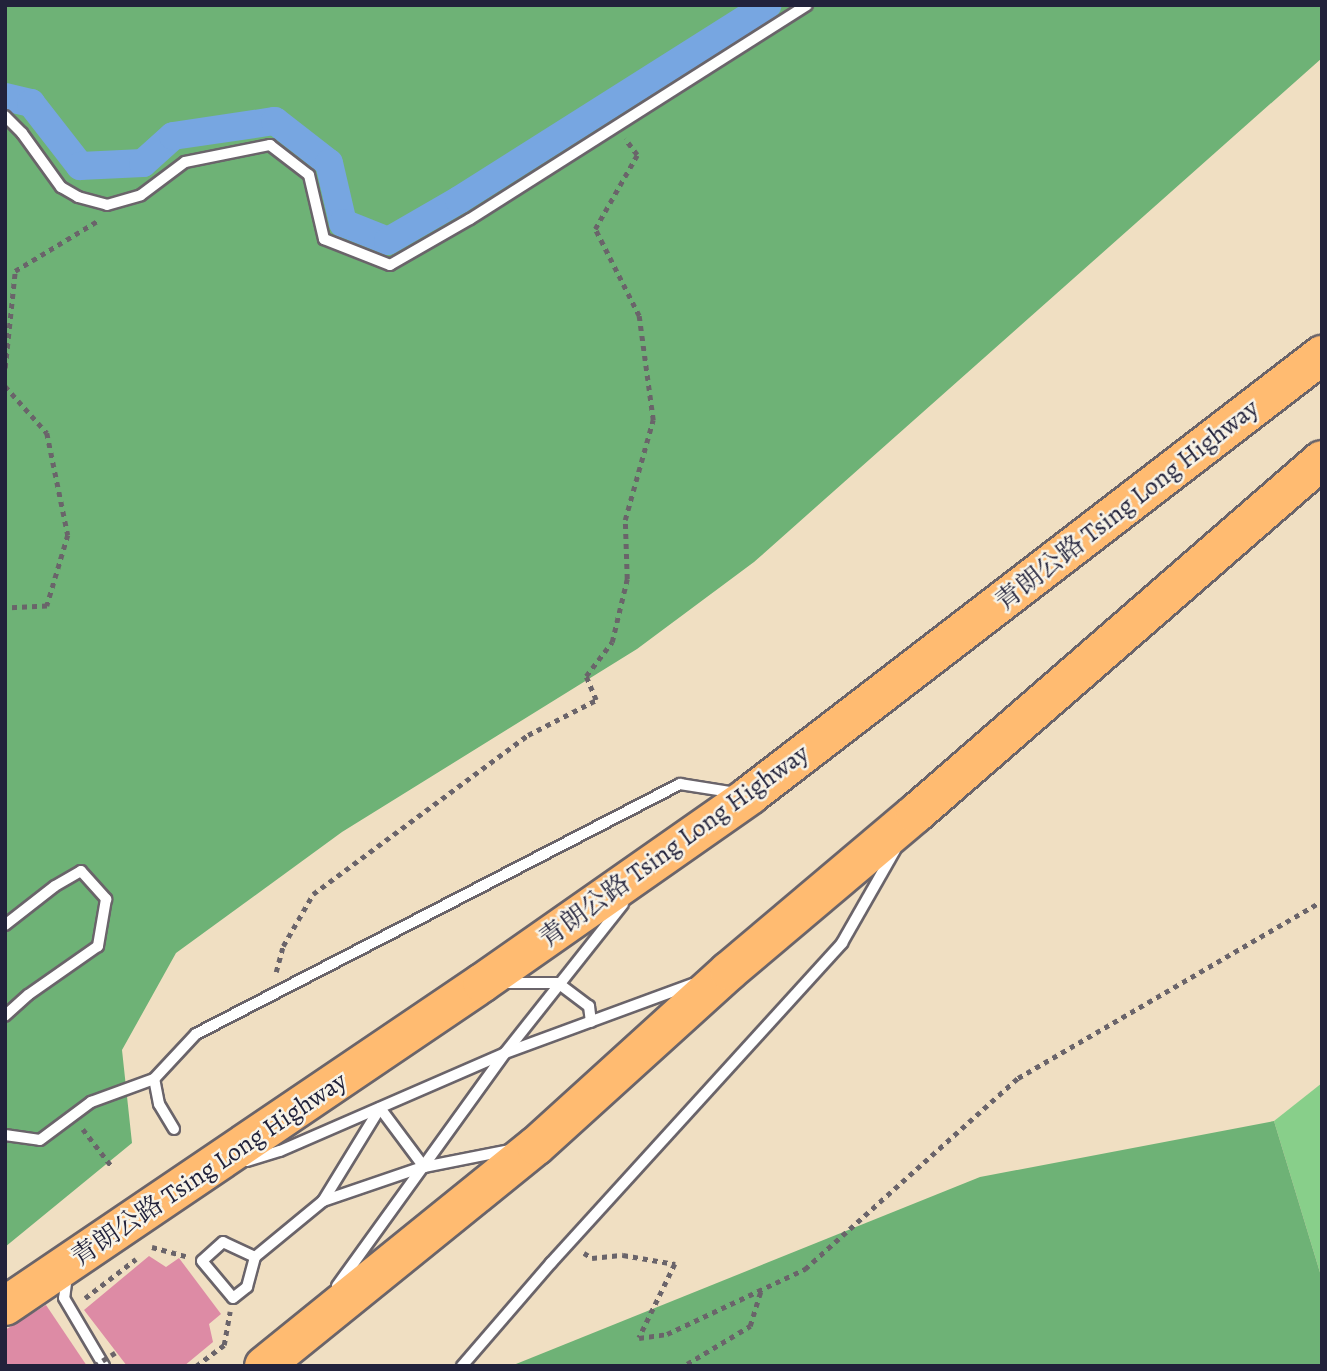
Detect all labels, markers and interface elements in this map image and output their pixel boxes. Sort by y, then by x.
street label: 青朗公路 Tsing Long Highway [989,393,1265,617]
street label: 青朗公路 Tsing Long Highway [533,738,815,954]
street label: 青朗公路 Tsing Long Highway [65,1065,353,1273]

